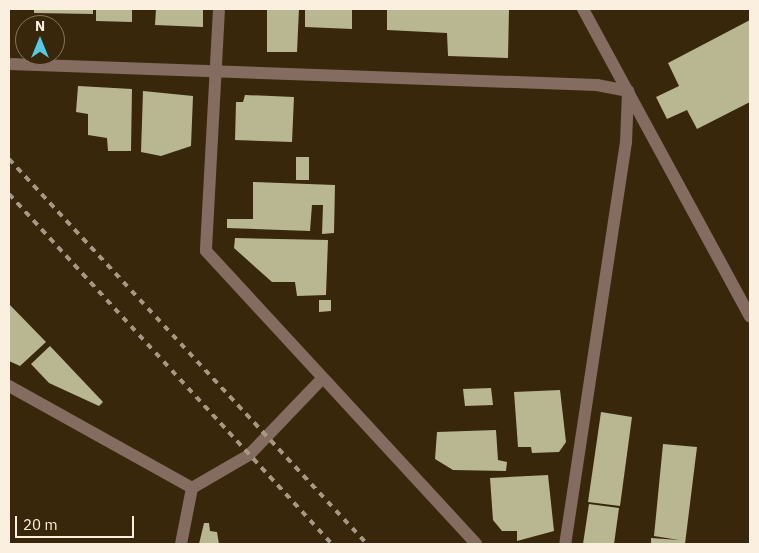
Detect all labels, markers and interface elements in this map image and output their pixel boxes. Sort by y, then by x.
north arrow [15,15,65,65]
text: N [35,17,45,35]
scale bar [18,506,136,538]
text: 20 m [23,515,58,534]

